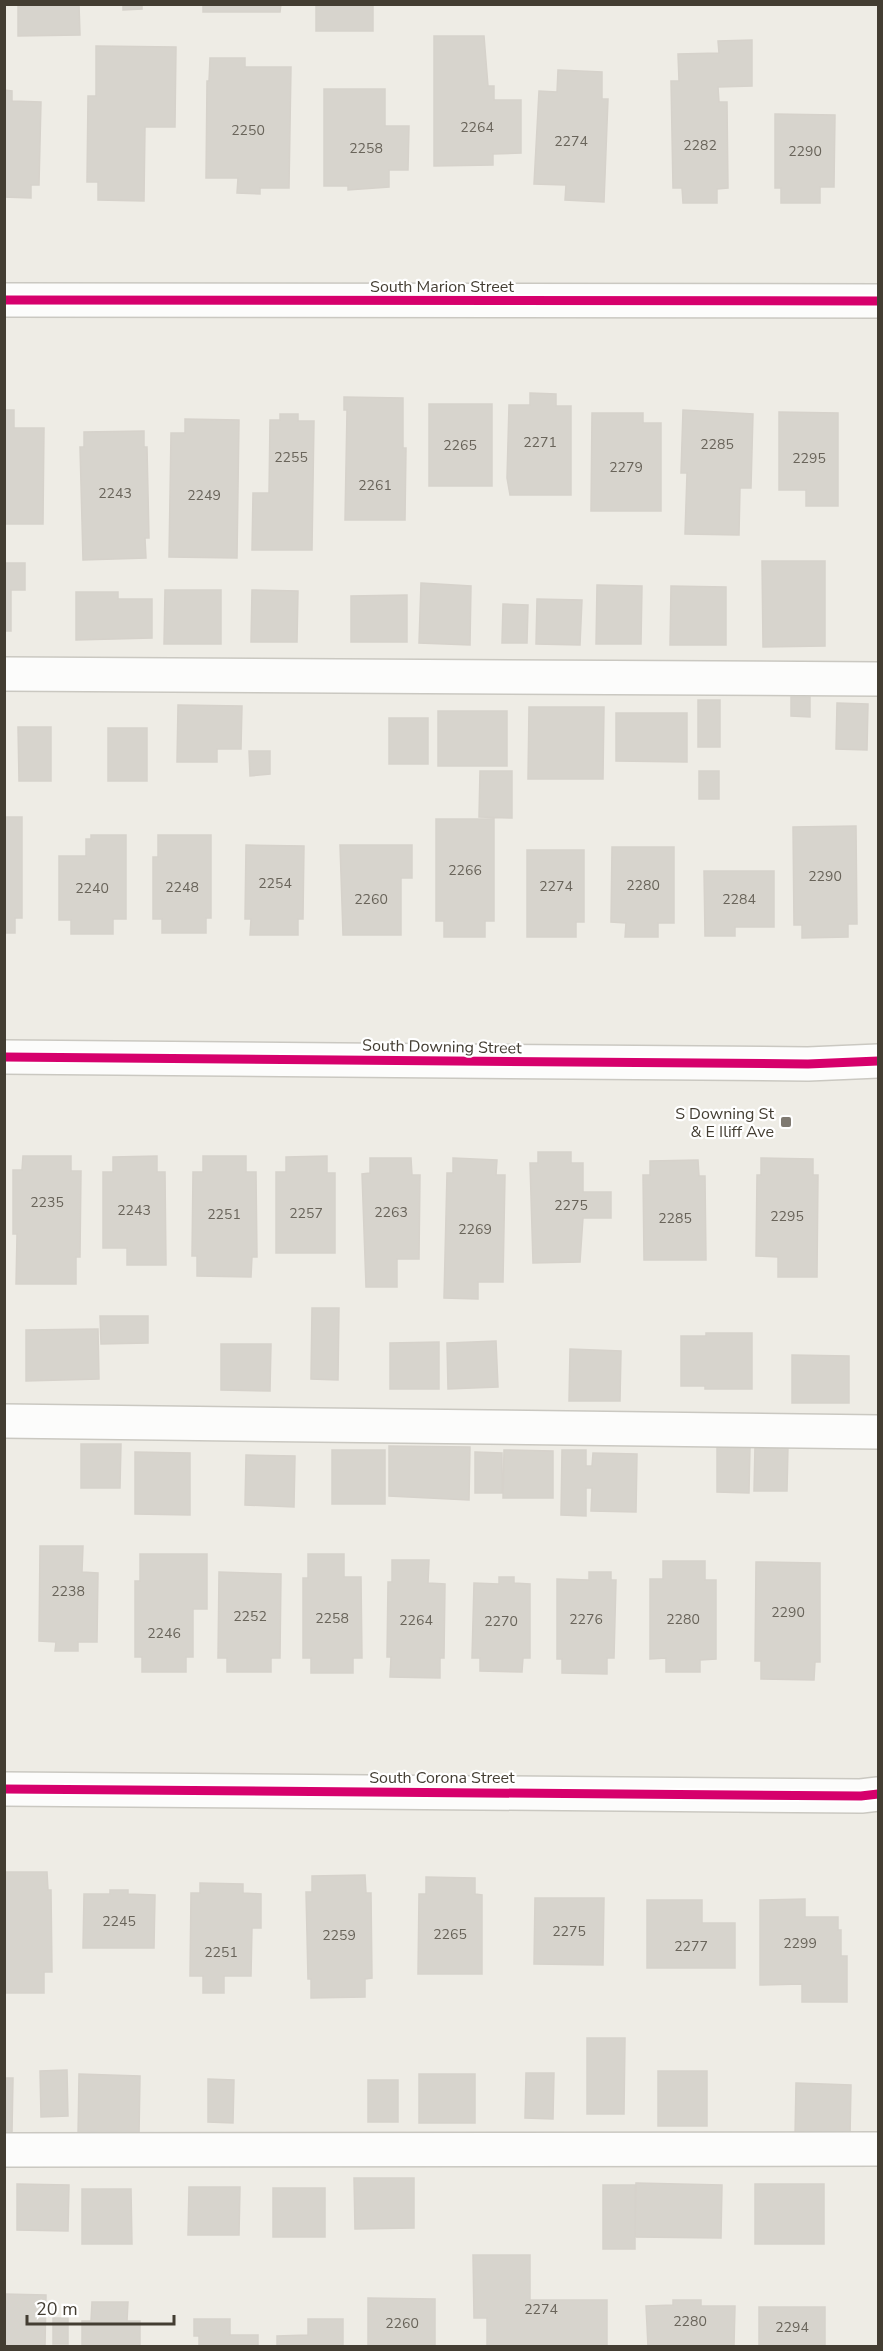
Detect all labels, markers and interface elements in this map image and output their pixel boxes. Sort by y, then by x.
house number: 2264 [460,118,494,137]
house number: 2250 [231,121,265,140]
house number: 2274 [554,132,588,151]
house number: 2282 [683,136,717,155]
house number: 2258 [349,139,383,158]
house number: 2290 [788,142,822,161]
street label: South Marion Street [370,276,514,298]
house number: 2271 [523,433,557,452]
house number: 2285 [700,435,734,454]
house number: 2265 [443,436,477,455]
house number: 2255 [274,448,308,467]
house number: 2295 [792,449,826,468]
house number: 2279 [609,458,643,477]
house number: 2261 [358,476,392,495]
house number: 2243 [98,484,132,503]
house number: 2249 [187,486,221,505]
house number: 2266 [448,861,482,880]
house number: 2290 [808,867,842,886]
house number: 2254 [258,874,292,893]
house number: 2280 [626,876,660,895]
house number: 2274 [539,877,573,896]
house number: 2248 [165,878,199,897]
house number: 2240 [75,879,109,898]
house number: 2260 [354,890,388,909]
house number: 2284 [722,890,756,909]
street label: South Downing Street [362,1035,522,1059]
place label: S Downing St & E Iliff Ave [675,1103,774,1143]
marker: S Downing St & E Iliff Ave [779,1115,793,1129]
house number: 2235 [30,1193,64,1212]
house number: 2275 [554,1196,588,1215]
house number: 2243 [117,1201,151,1220]
house number: 2263 [374,1203,408,1222]
house number: 2257 [289,1204,323,1223]
house number: 2251 [207,1205,241,1224]
house number: 2295 [770,1207,804,1226]
house number: 2285 [658,1209,692,1228]
house number: 2269 [458,1220,492,1239]
house number: 2238 [51,1582,85,1601]
house number: 2290 [771,1603,805,1622]
house number: 2252 [233,1607,267,1626]
house number: 2258 [315,1609,349,1628]
house number: 2276 [569,1610,603,1629]
house number: 2280 [666,1610,700,1629]
house number: 2264 [399,1611,433,1630]
house number: 2270 [484,1612,518,1631]
house number: 2246 [147,1624,181,1643]
street label: South Corona Street [369,1767,515,1789]
house number: 2245 [102,1912,136,1931]
house number: 2275 [552,1922,586,1941]
house number: 2265 [433,1925,467,1944]
house number: 2259 [322,1926,356,1945]
house number: 2299 [783,1934,817,1953]
house number: 2277 [674,1937,708,1956]
house number: 2251 [204,1943,238,1962]
scale bar [27,2288,174,2326]
text: 20 m [36,2297,78,2321]
house number: 2274 [524,2300,558,2319]
house number: 2280 [673,2312,707,2331]
house number: 2260 [385,2314,419,2333]
house number: 2294 [775,2318,809,2337]

